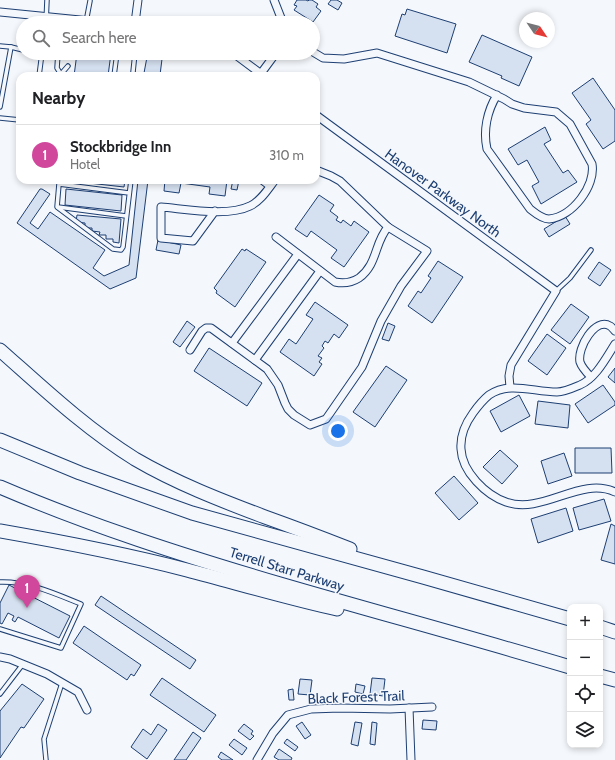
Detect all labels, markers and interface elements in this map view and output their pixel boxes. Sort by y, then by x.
north arrow [519,12,555,48]
search box [16,16,320,60]
icon: search [30,27,52,49]
text: Search here [62,29,137,47]
text: Nearby [32,88,85,108]
text: Stockbridge Inn [70,138,171,156]
street label: Hanover Parkway North [381,145,505,241]
text: 1 [43,147,47,163]
text: 310 m [269,147,304,163]
text: Hotel [70,156,100,172]
your location [328,421,348,441]
street label: Terrell Starr Parkway [227,543,347,595]
pin: 1 [14,575,40,608]
map controls [567,604,603,748]
button: + [567,604,603,640]
button: − [567,640,603,676]
button: locate [567,676,603,712]
street label: Black Forest Trail [307,686,406,708]
button: layers [567,712,603,748]

